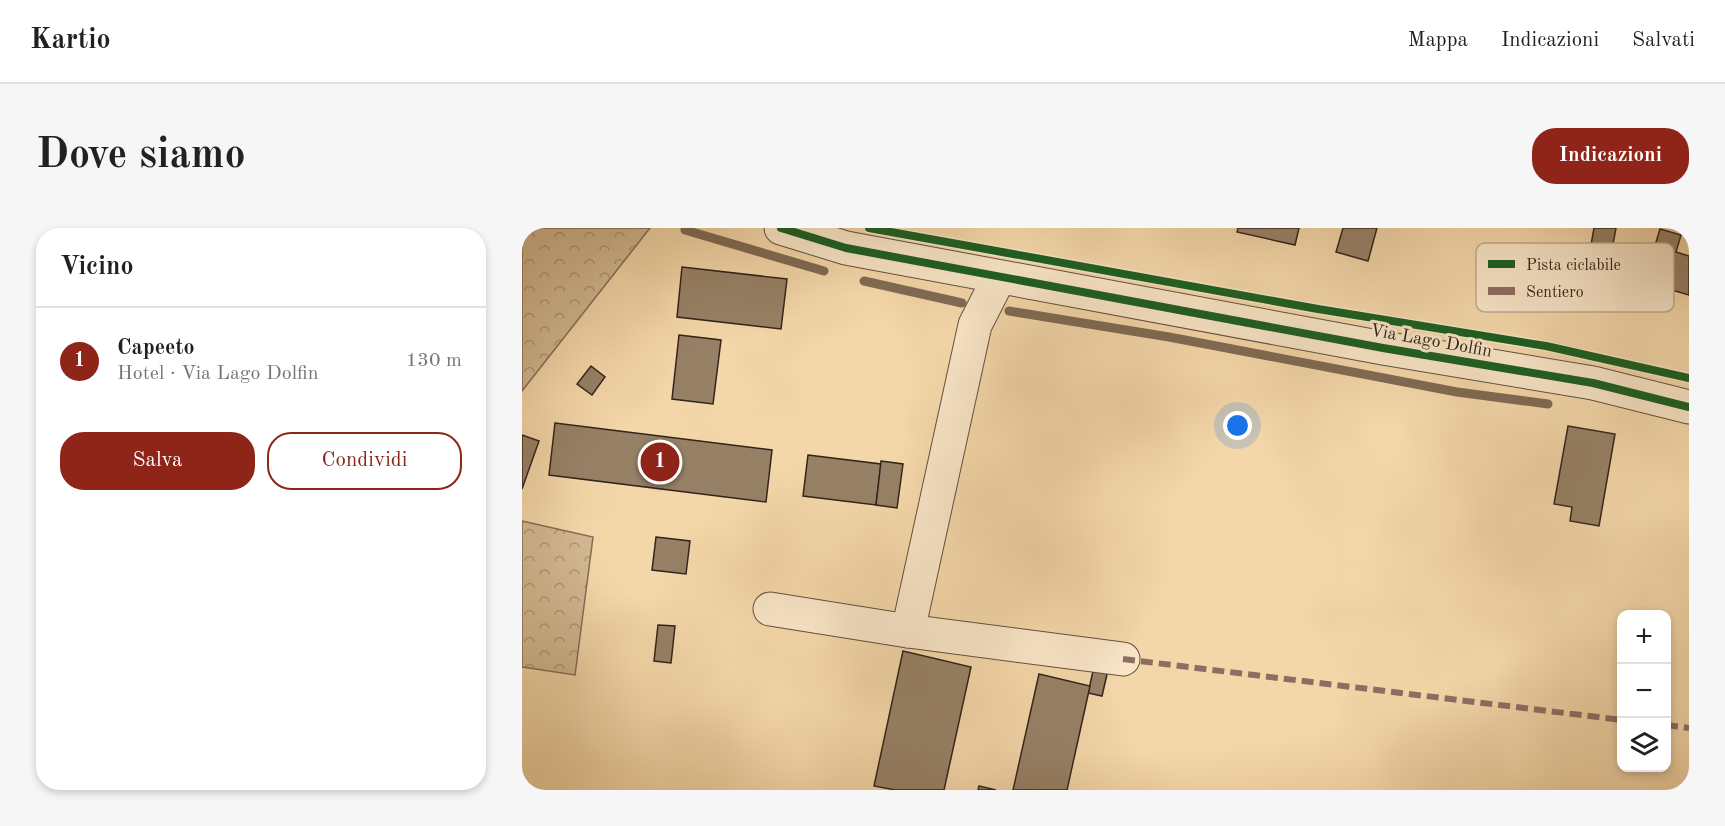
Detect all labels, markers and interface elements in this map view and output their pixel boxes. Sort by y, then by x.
text: Kartio [30,27,111,55]
text: Mappa [1408,30,1468,51]
text: Indicazioni [1501,30,1599,51]
text: Salvati [1632,30,1695,51]
button: Indicazioni [1532,128,1689,184]
text: Dove siamo [36,135,246,177]
legend [1476,243,1674,312]
text: Vicino [60,254,134,280]
text: Pista ciclabile [1526,258,1621,274]
text: Sentiero [1526,285,1584,301]
street label: Via Lago Dolfin [1369,321,1494,361]
text: Capeeto [117,337,195,359]
text: 1 [74,351,85,371]
text: 130 m [406,351,462,371]
text: Hotel · Via Lago Dolfin [117,364,318,384]
your location [1223,411,1252,440]
button: Salva [60,432,255,490]
button: Condividi [267,432,462,490]
pin: 1 [640,440,680,484]
map controls [1617,610,1671,772]
button: + [1617,610,1671,664]
button: − [1617,664,1671,718]
button: layers [1617,718,1671,772]

